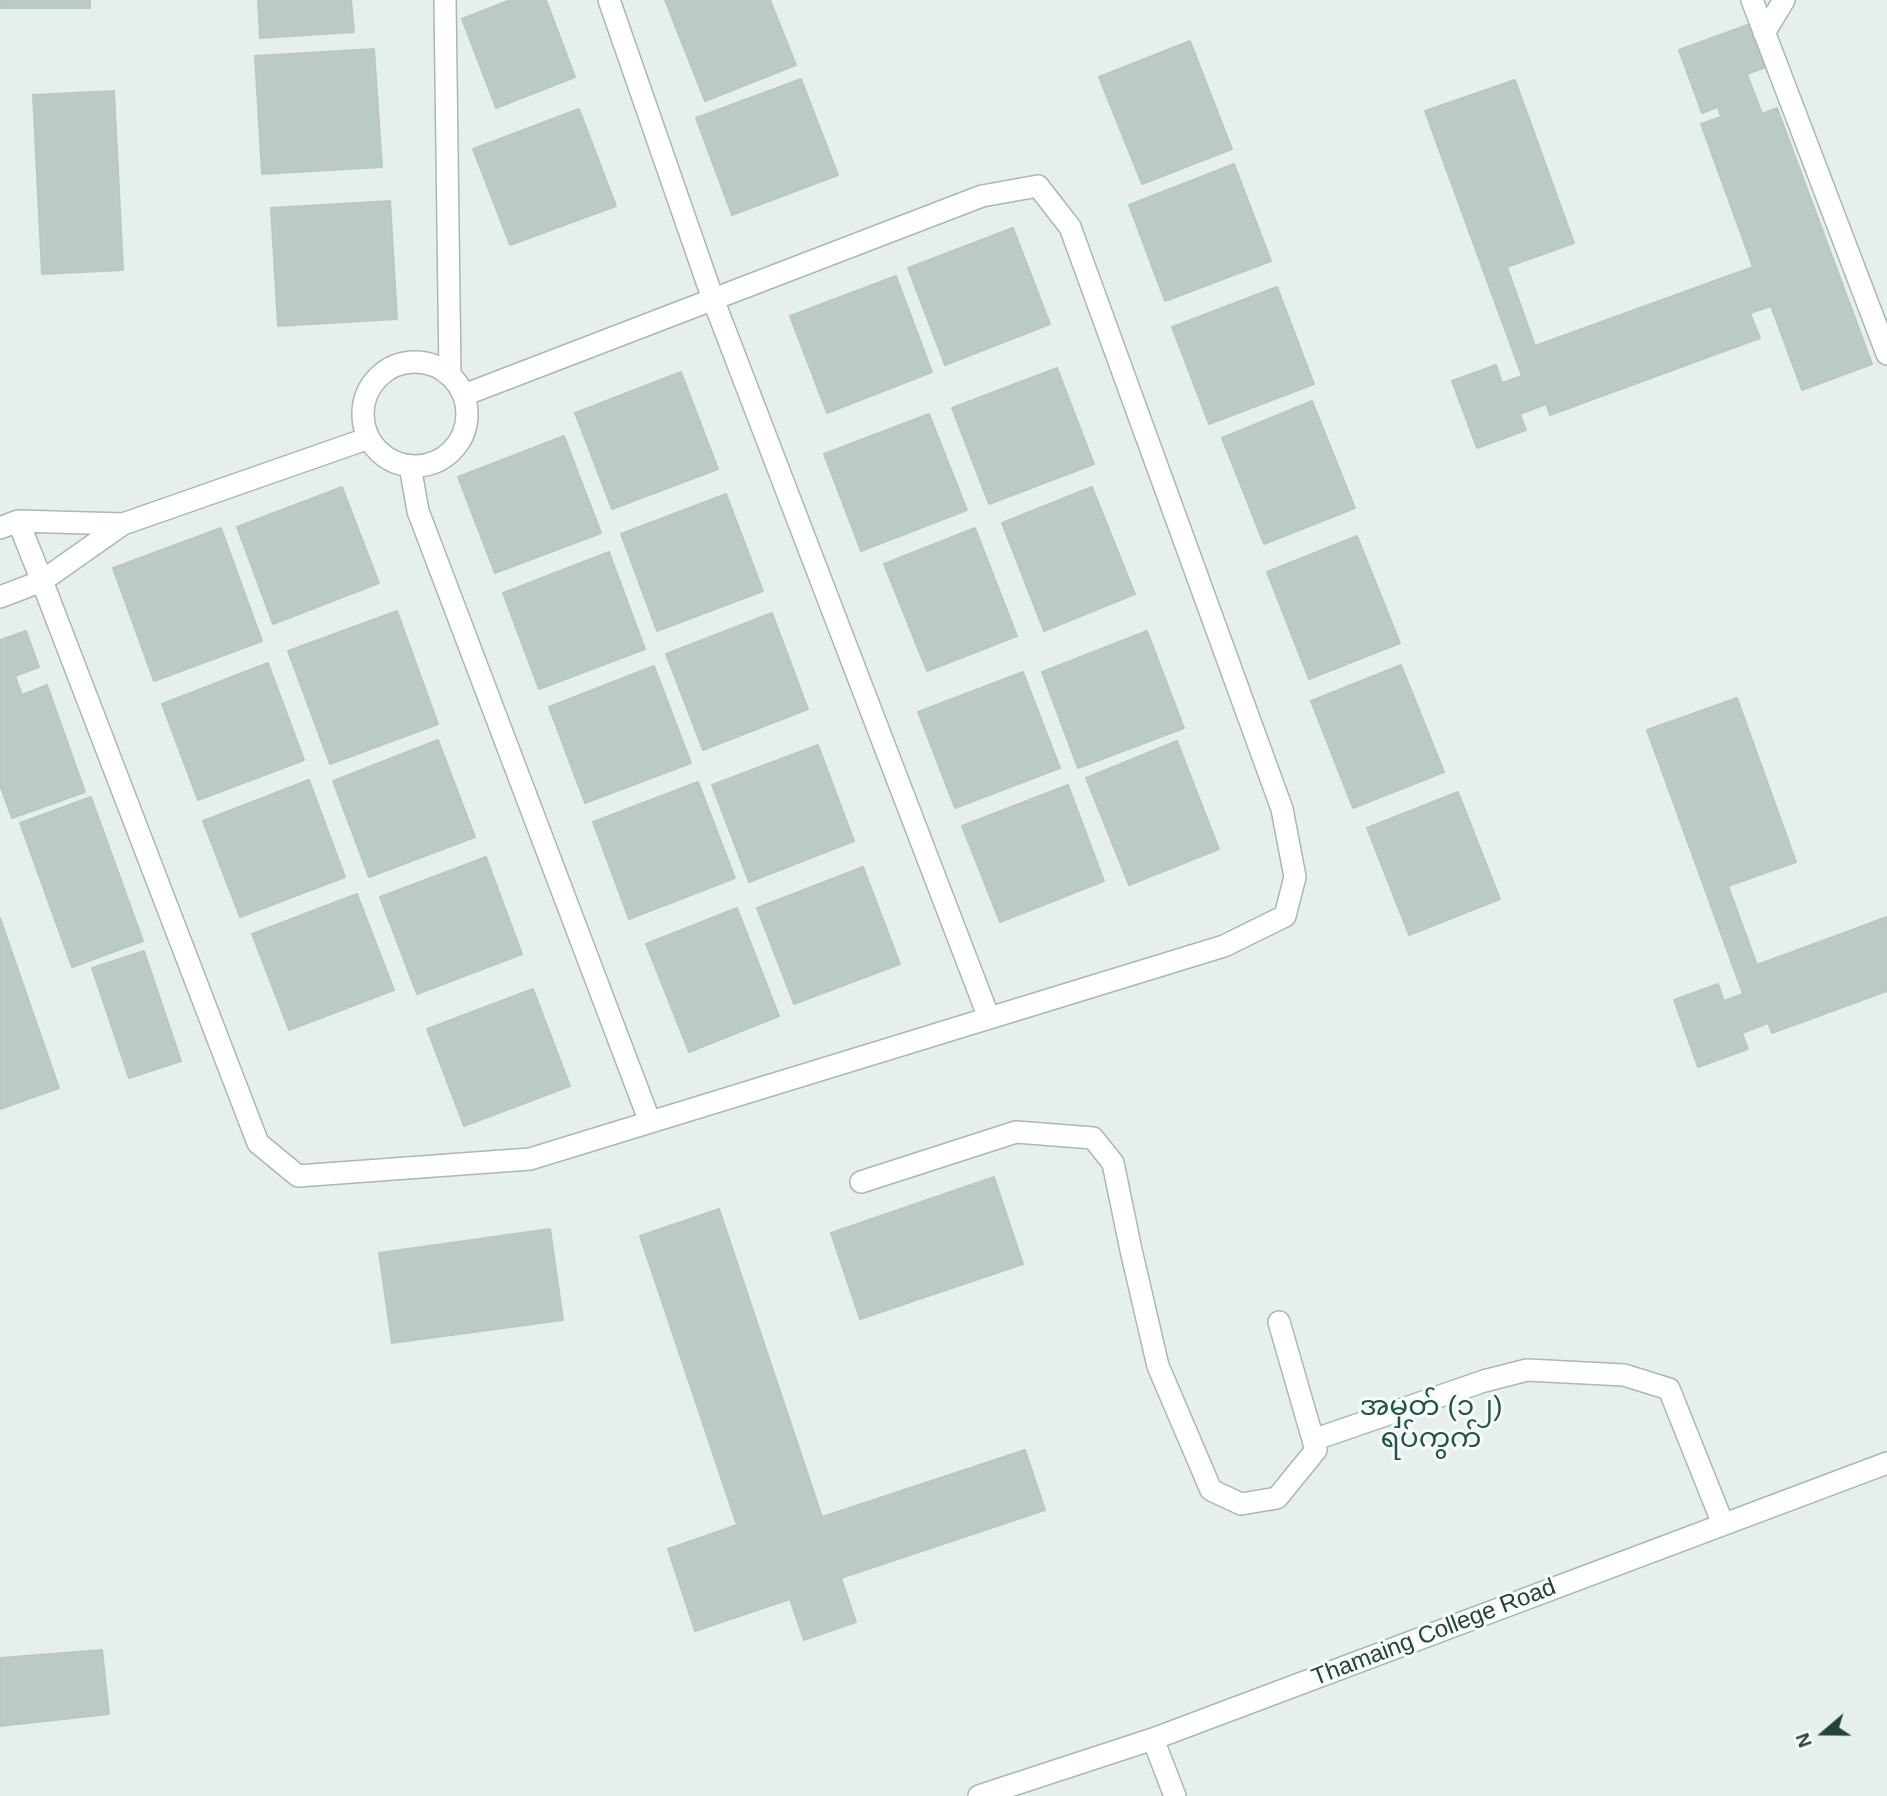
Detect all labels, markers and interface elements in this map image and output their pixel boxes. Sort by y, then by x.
district label: အမှတ် (၁၂) ရပ်ကွက် [1359,1390,1503,1456]
street label: Thamaing College Road [1308,1573,1560,1693]
north arrow [1789,1698,1859,1768]
text: N [1792,1730,1816,1750]

